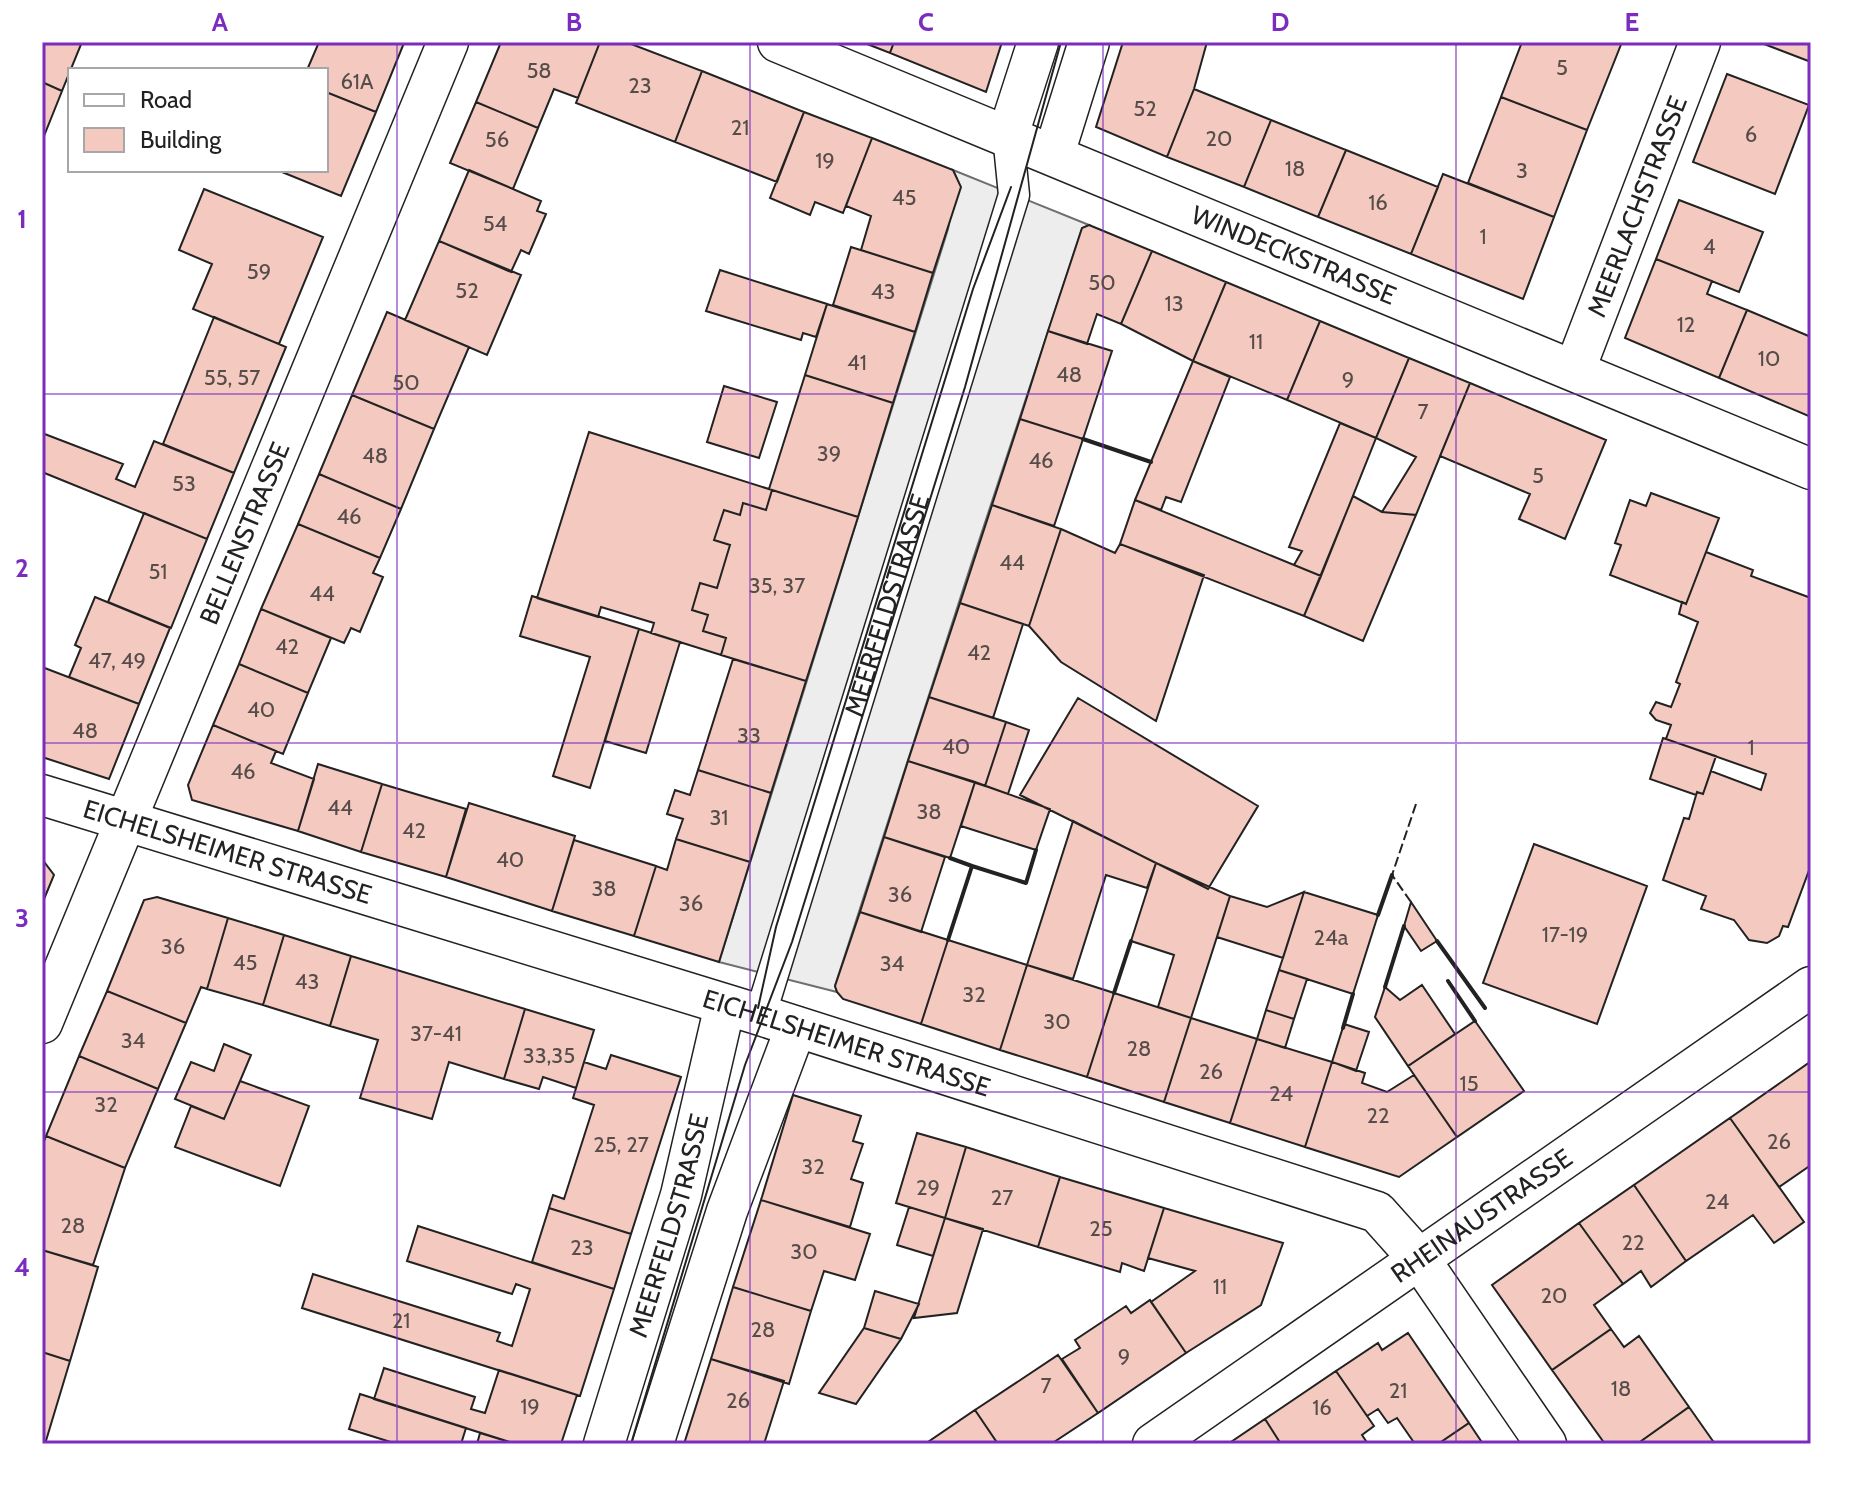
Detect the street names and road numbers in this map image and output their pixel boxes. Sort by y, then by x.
street label: MEERLACHSTRASSE [1580,91,1694,322]
street label: WINDECKSTRASSE [1186,199,1401,312]
street label: BELLENSTRASSE [193,437,297,629]
street label: MEERFELDSTRASSE [838,490,937,720]
street label: EICHELSHEIMER STRASSE [79,793,376,911]
street label: EICHELSHEIMER STRASSE [699,982,994,1104]
street label: MEERFELDSTRASSE [622,1111,715,1341]
street label: RHEINAUSTRASSE [1385,1142,1578,1290]

